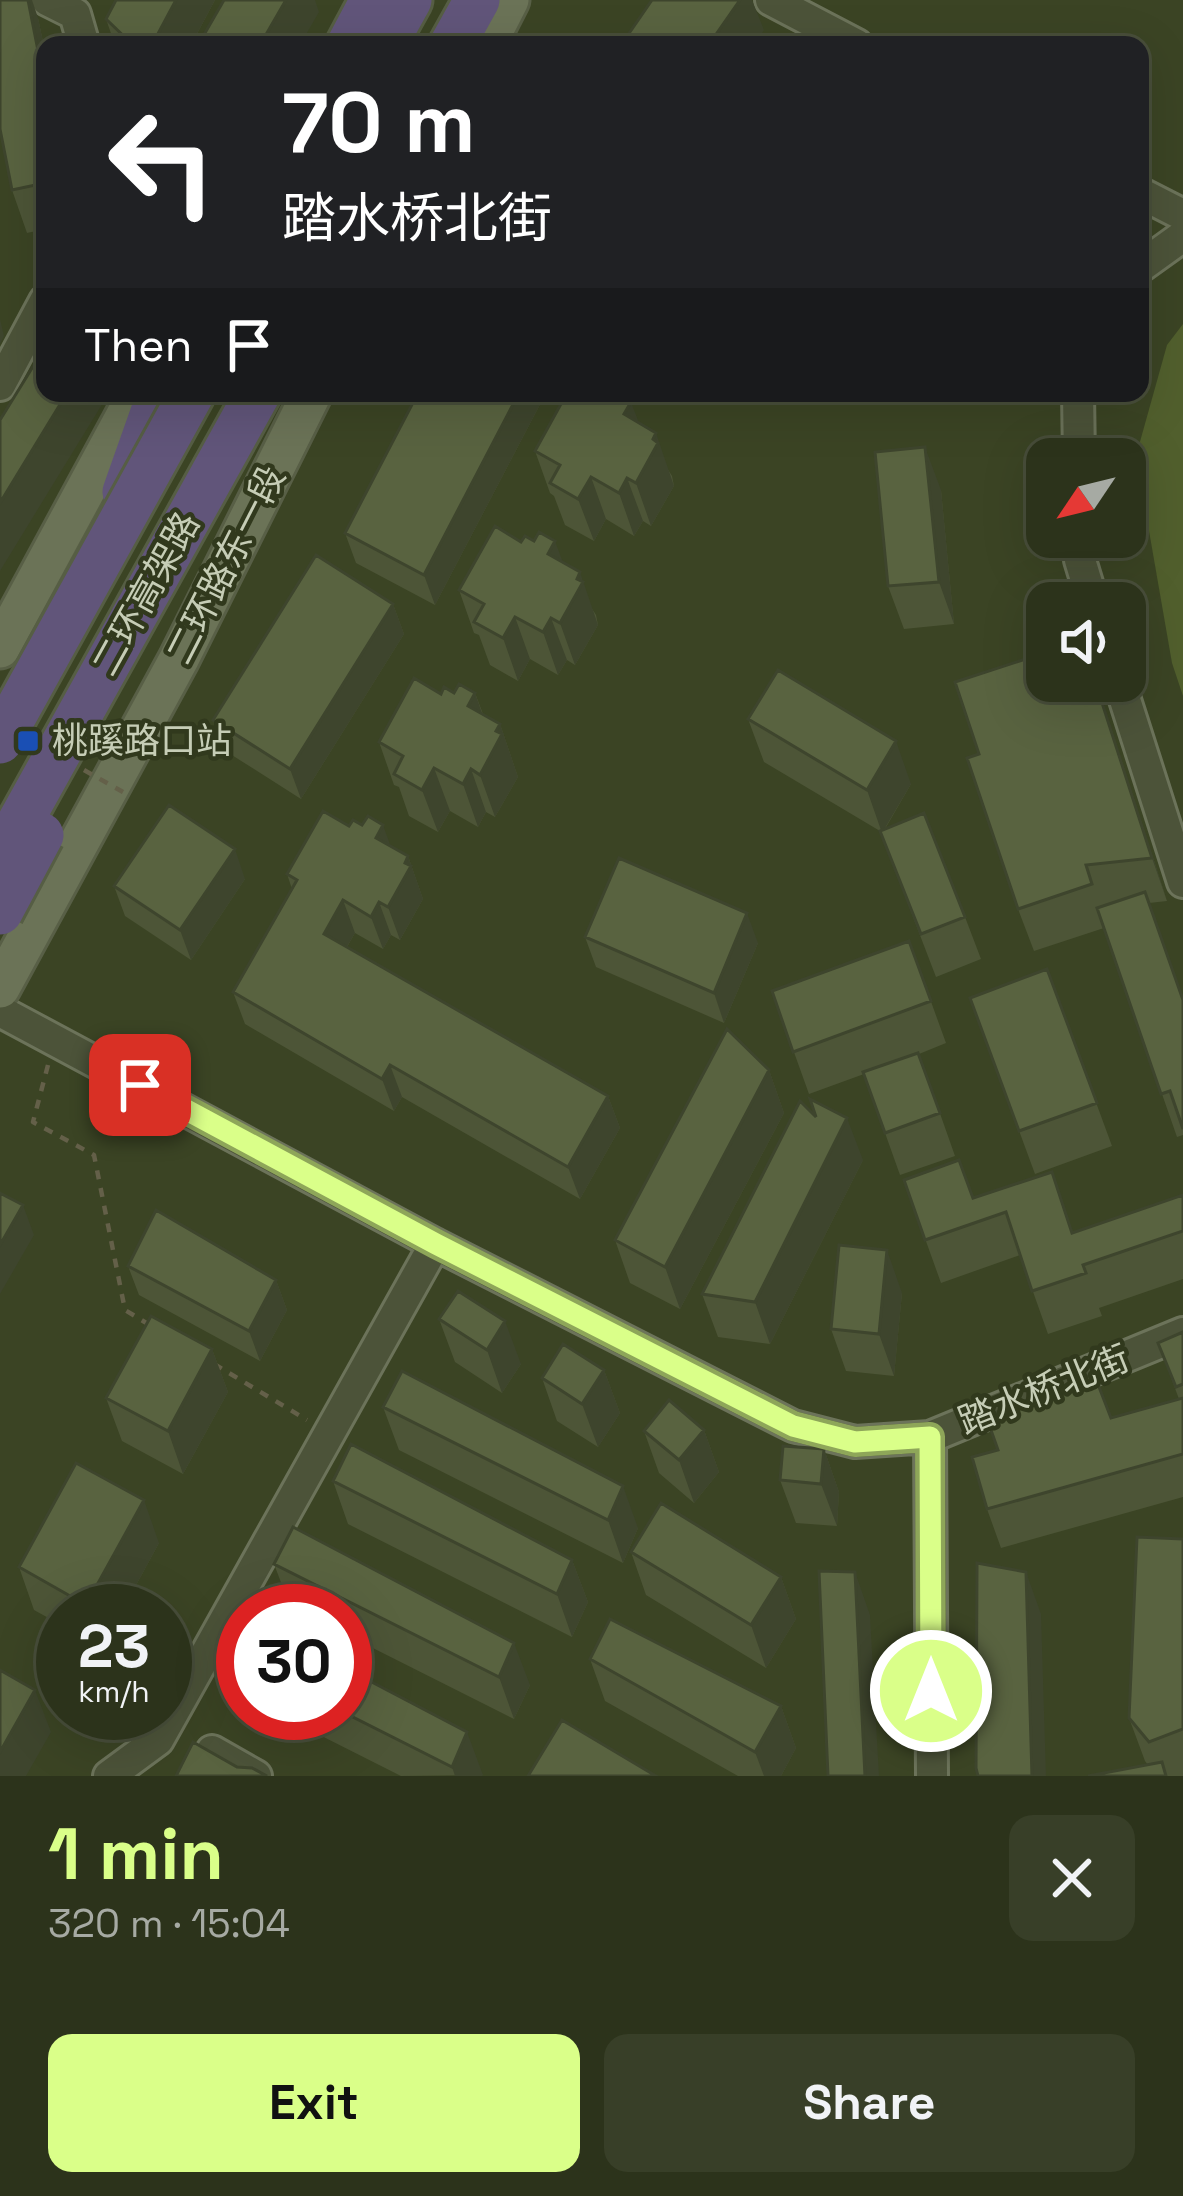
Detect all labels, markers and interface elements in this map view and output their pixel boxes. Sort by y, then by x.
text: 70 m [282,69,476,177]
icon: left [84,84,240,240]
text: 踏水桥北街 [282,184,552,253]
icon: arrive [216,312,282,378]
text: Then [84,317,192,374]
north arrow [1026,438,1146,558]
map controls [1026,438,1146,702]
street label: 二环路东一段 [156,458,296,672]
street label: 二环高架路 [82,504,210,684]
button: sound [1026,582,1146,702]
place label: 桃蹊路口站 [52,718,232,764]
marker: 桃蹊路口站 [15,728,41,754]
pin [89,1034,191,1136]
icon: arrive [107,1052,173,1118]
street label: 踏水桥北街 [952,1335,1136,1445]
speed limit sign: 30 [216,1584,372,1740]
text: 23 [78,1608,150,1685]
position arrow [868,1628,994,1754]
text: km/h [78,1672,150,1711]
text: 1 min [48,1808,224,1900]
button: close [1009,1815,1135,1941]
text: 320 m · 15:04 [48,1899,290,1948]
button: Exit [48,2034,580,2172]
button: Share [604,2034,1135,2172]

